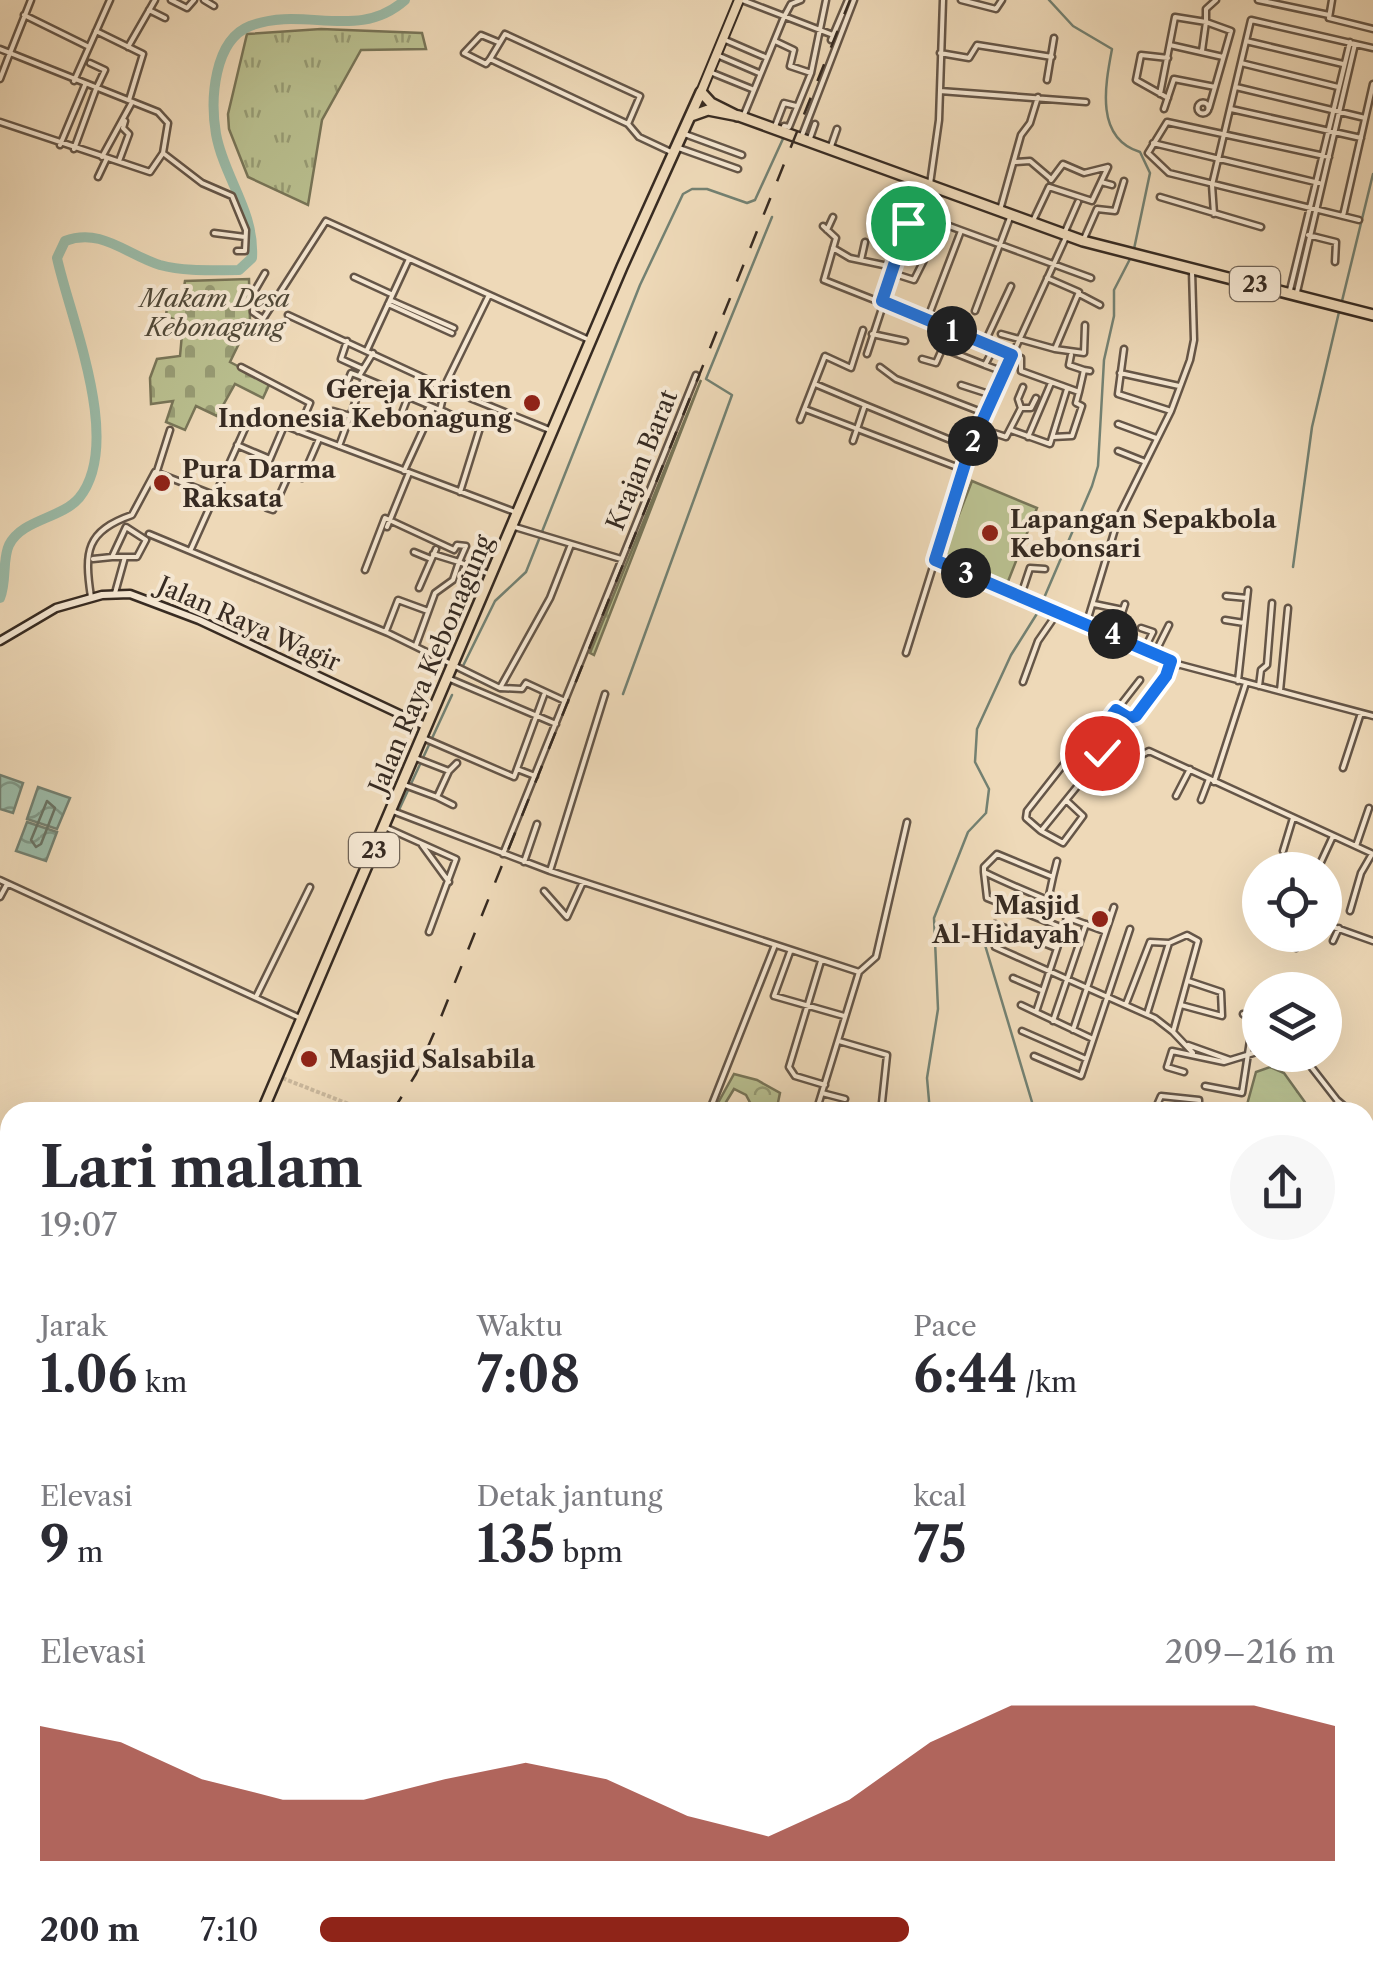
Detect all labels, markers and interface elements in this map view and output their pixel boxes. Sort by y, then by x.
pin [866,181,951,266]
icon: arrive [881,196,936,251]
road number: 23 [1230,267,1280,301]
park label: Makam Desa Kebonagung [137,283,290,343]
pin: 1 [927,306,977,356]
text: 1 [946,314,958,348]
place label: Gereja Kristen Indonesia Kebonagung [218,374,513,434]
street label: Krajan Barat [600,385,684,535]
marker: Gereja Kristen Indonesia Kebonagung [521,392,543,414]
pin: 2 [948,416,998,466]
text: 2 [965,424,981,458]
place label: Pura Darma Raksata [182,454,336,514]
marker: Pura Darma Raksata [151,472,173,494]
place label: Lapangan Sepakbola Kebonsari [1010,504,1277,564]
marker: Lapangan Sepakbola Kebonsari [979,522,1001,544]
street label: Jalan Raya Kebonagung [361,529,500,802]
pin: 3 [941,548,991,598]
text: 3 [958,556,974,590]
street label: Jalan Raya Wagir [149,568,346,678]
pin: 4 [1088,609,1138,659]
text: 4 [1105,617,1121,651]
pin [1060,711,1145,796]
icon: check [1075,726,1130,781]
road number: 23 [349,833,399,867]
map controls [1242,852,1342,1072]
button: locate [1242,852,1342,952]
place label: Masjid Al-Hidayah [931,890,1080,950]
marker: Masjid Al-Hidayah [1089,908,1111,930]
button: layers [1242,972,1342,1072]
place label: Masjid Salsabila [329,1044,536,1075]
marker: Masjid Salsabila [298,1048,320,1070]
text: Lari malam [40,1134,363,1201]
button: share [1230,1135,1335,1240]
text: 19:07 [40,1205,117,1244]
text: Jarak [40,1309,107,1343]
text: Waktu [477,1309,563,1343]
text: Pace [913,1309,977,1343]
text: 1.06 [40,1343,137,1405]
text: 7:08 [477,1343,580,1405]
text: 6:44 [913,1343,1017,1405]
text: km [137,1365,187,1399]
text: /km [1017,1365,1077,1399]
text: Elevasi [40,1479,133,1513]
text: Detak jantung [477,1479,662,1513]
text: kcal [913,1479,966,1513]
text: 9 [40,1513,70,1575]
text: 135 [477,1513,555,1575]
text: 75 [913,1513,967,1575]
text: m [70,1535,103,1569]
text: bpm [555,1535,623,1569]
text: Elevasi [40,1632,146,1671]
text: 209–216 m [1165,1632,1335,1671]
text: 200 m [40,1910,140,1949]
text: 7:10 [200,1910,258,1949]

